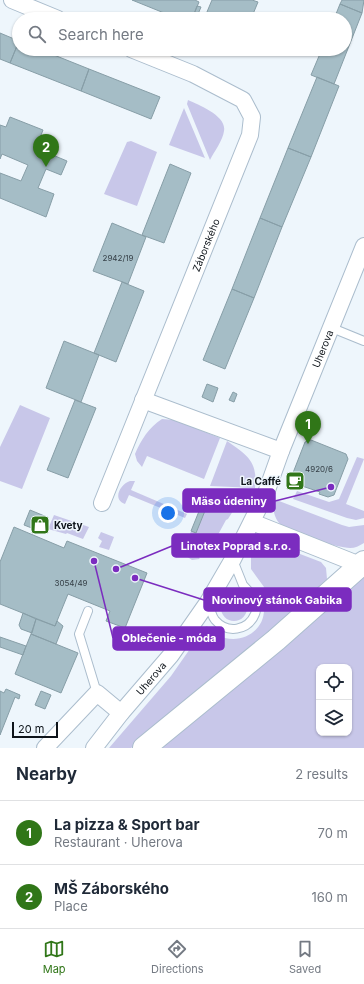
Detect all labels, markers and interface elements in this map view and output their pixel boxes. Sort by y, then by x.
search box [12,12,352,56]
icon: search [26,23,48,45]
text: Search here [58,25,144,44]
pin: 2 [33,134,59,167]
street label: Záborského [190,217,222,273]
house number: 2942/19 [103,253,134,263]
street label: Uherova [309,328,335,369]
pin: 1 [295,411,321,444]
house number: 4920/6 [305,464,333,474]
cafe icon: La Caffé [284,470,306,492]
place label: La Caffé [241,475,281,487]
callout: Mäso údeniny [183,489,275,512]
text: Mäso údeniny [191,494,267,508]
your location [158,503,178,523]
shop icon: Kvety [29,514,51,536]
place label: Kvety [54,519,82,532]
callout: Linotex Poprad s.r.o. [172,534,299,557]
text: Linotex Poprad s.r.o. [181,539,291,553]
house number: 3054/49 [54,578,88,588]
callout: Novinový stánok Gabika [204,588,351,611]
text: Novinový stánok Gabika [212,593,342,607]
callout: Oblečenie - móda [113,627,224,650]
text: Oblečenie - móda [122,631,216,645]
street label: Uherova [133,659,168,697]
map controls [316,664,352,736]
button: locate [316,664,352,700]
button: layers [316,700,352,736]
scale bar [12,720,58,739]
text: 20 m [18,722,44,736]
text: Nearby [16,764,77,784]
text: 2 results [295,766,348,782]
text: La pizza & Sport bar [54,815,200,834]
text: 1 [26,825,32,841]
text: 70 m [318,825,348,841]
text: Restaurant · Uherova [54,834,183,850]
text: MŠ Záborského [54,879,169,898]
text: 2 [25,889,33,905]
text: 160 m [311,889,348,905]
text: Place [54,898,88,914]
tab: Map [43,938,66,976]
tab: Directions [151,938,204,976]
tab: Saved [289,938,321,976]

